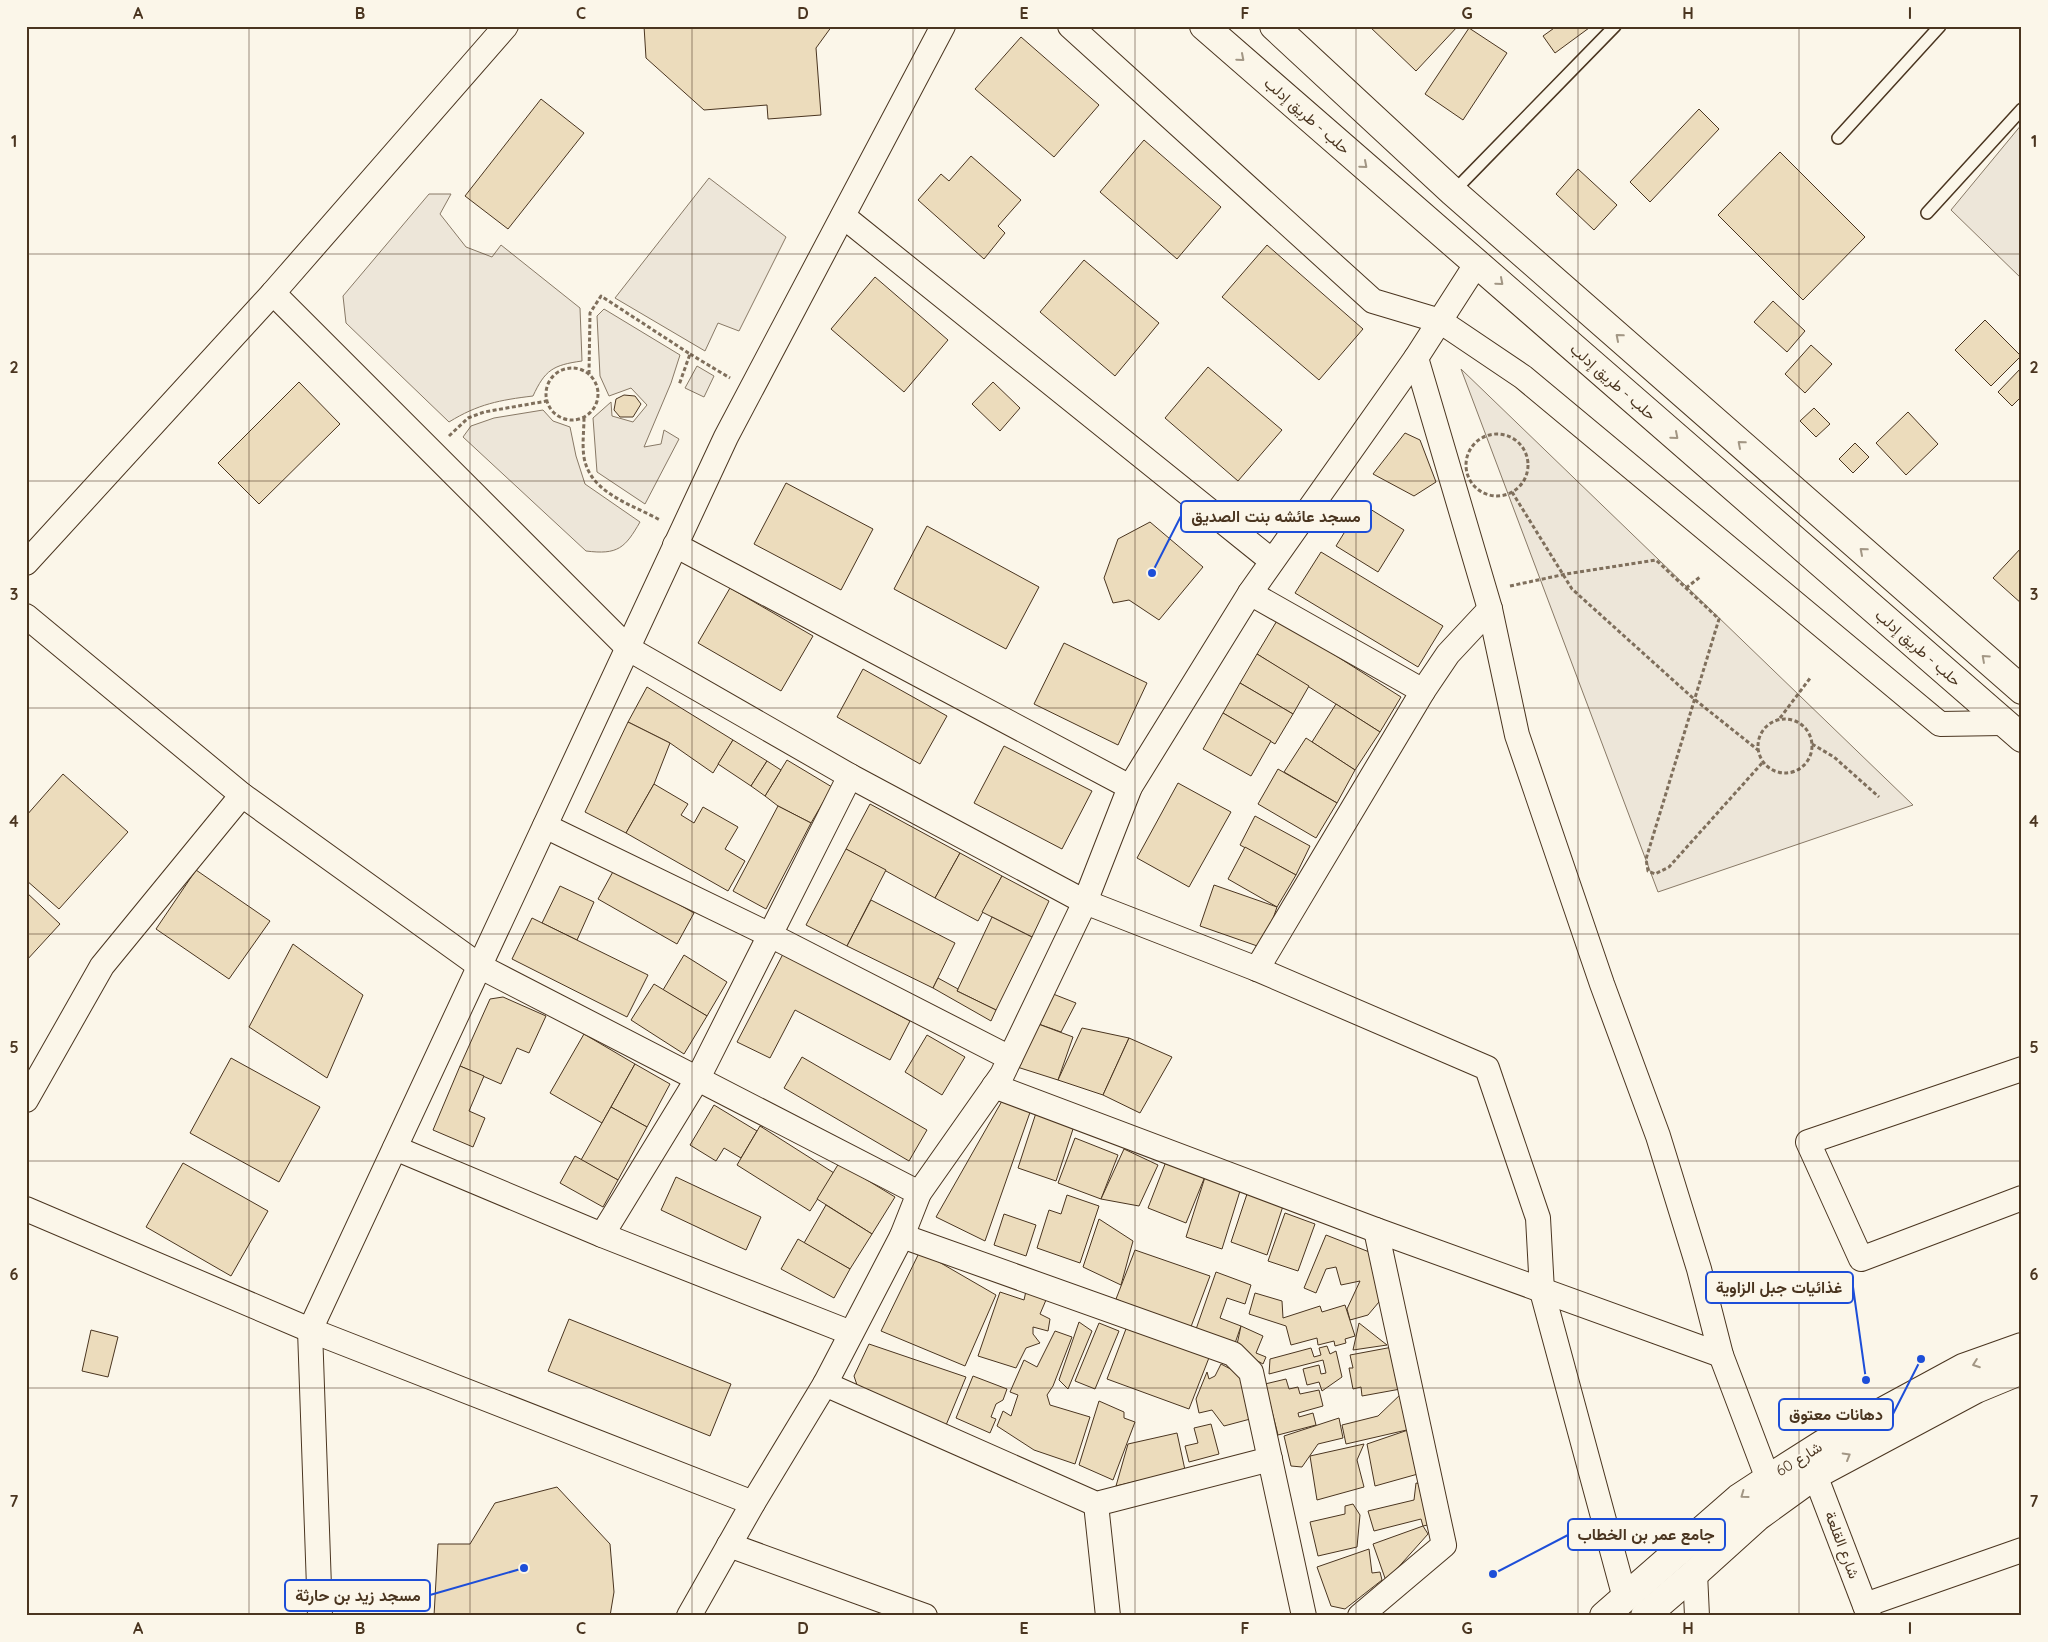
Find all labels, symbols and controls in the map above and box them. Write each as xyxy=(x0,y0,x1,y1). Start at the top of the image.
text: A xyxy=(133,3,144,23)
text: B xyxy=(355,3,365,23)
text: C xyxy=(576,3,586,23)
text: D xyxy=(797,3,809,23)
text: E xyxy=(1019,3,1029,23)
text: F xyxy=(1241,3,1250,23)
text: G xyxy=(1461,3,1473,23)
text: H xyxy=(1682,3,1694,23)
text: I xyxy=(1908,3,1912,23)
one-way arrow xyxy=(1235,52,1244,61)
street label: حلب - طريق إدلب xyxy=(1260,73,1354,159)
text: 1 xyxy=(11,131,17,151)
text: 1 xyxy=(2031,131,2037,151)
one-way arrow xyxy=(1358,159,1367,168)
one-way arrow xyxy=(1494,277,1503,286)
one-way arrow xyxy=(1615,333,1624,342)
street label: حلب - طريق إدلب xyxy=(1566,339,1660,425)
text: 2 xyxy=(9,357,19,377)
text: 2 xyxy=(2029,357,2039,377)
one-way arrow xyxy=(1669,430,1678,439)
one-way arrow xyxy=(1738,441,1747,449)
callout: مسجد عائشه بنت الصديق xyxy=(1181,501,1371,532)
text: مسجد عائشه بنت الصديق xyxy=(1191,506,1361,526)
one-way arrow xyxy=(1860,548,1869,557)
text: 3 xyxy=(10,584,18,604)
text: 3 xyxy=(2030,584,2038,604)
street label: حلب - طريق إدلب xyxy=(1871,605,1965,691)
one-way arrow xyxy=(1982,655,1991,664)
text: 4 xyxy=(9,811,19,831)
text: 4 xyxy=(2029,811,2039,831)
text: 5 xyxy=(9,1037,19,1057)
text: 5 xyxy=(2029,1037,2039,1057)
text: 6 xyxy=(10,1264,19,1284)
text: 6 xyxy=(2030,1264,2039,1284)
callout: غذائيات جبل الزاوية xyxy=(1706,1272,1853,1303)
text: غذائيات جبل الزاوية xyxy=(1716,1277,1842,1298)
one-way arrow xyxy=(1972,1358,1981,1368)
callout: دهانات معتوق xyxy=(1779,1399,1893,1430)
text: دهانات معتوق xyxy=(1789,1404,1883,1425)
street label: شارع 60 xyxy=(1772,1437,1827,1482)
one-way arrow xyxy=(1842,1453,1851,1463)
one-way arrow xyxy=(1741,1490,1750,1498)
text: 7 xyxy=(10,1491,19,1511)
text: 7 xyxy=(2030,1491,2039,1511)
street label: شارع القلعة xyxy=(1819,1508,1864,1582)
callout: جامع عمر بن الخطاب xyxy=(1568,1519,1725,1550)
text: جامع عمر بن الخطاب xyxy=(1577,1524,1715,1546)
callout: مسجد زيد بن حارثة xyxy=(285,1580,430,1611)
text: مسجد زيد بن حارثة xyxy=(295,1585,421,1606)
text: A xyxy=(133,1618,144,1638)
text: B xyxy=(355,1618,365,1638)
text: C xyxy=(576,1618,586,1638)
text: D xyxy=(797,1618,809,1638)
text: E xyxy=(1019,1618,1029,1638)
text: F xyxy=(1241,1618,1250,1638)
text: G xyxy=(1461,1618,1473,1638)
text: H xyxy=(1682,1618,1694,1638)
text: I xyxy=(1908,1618,1912,1638)

